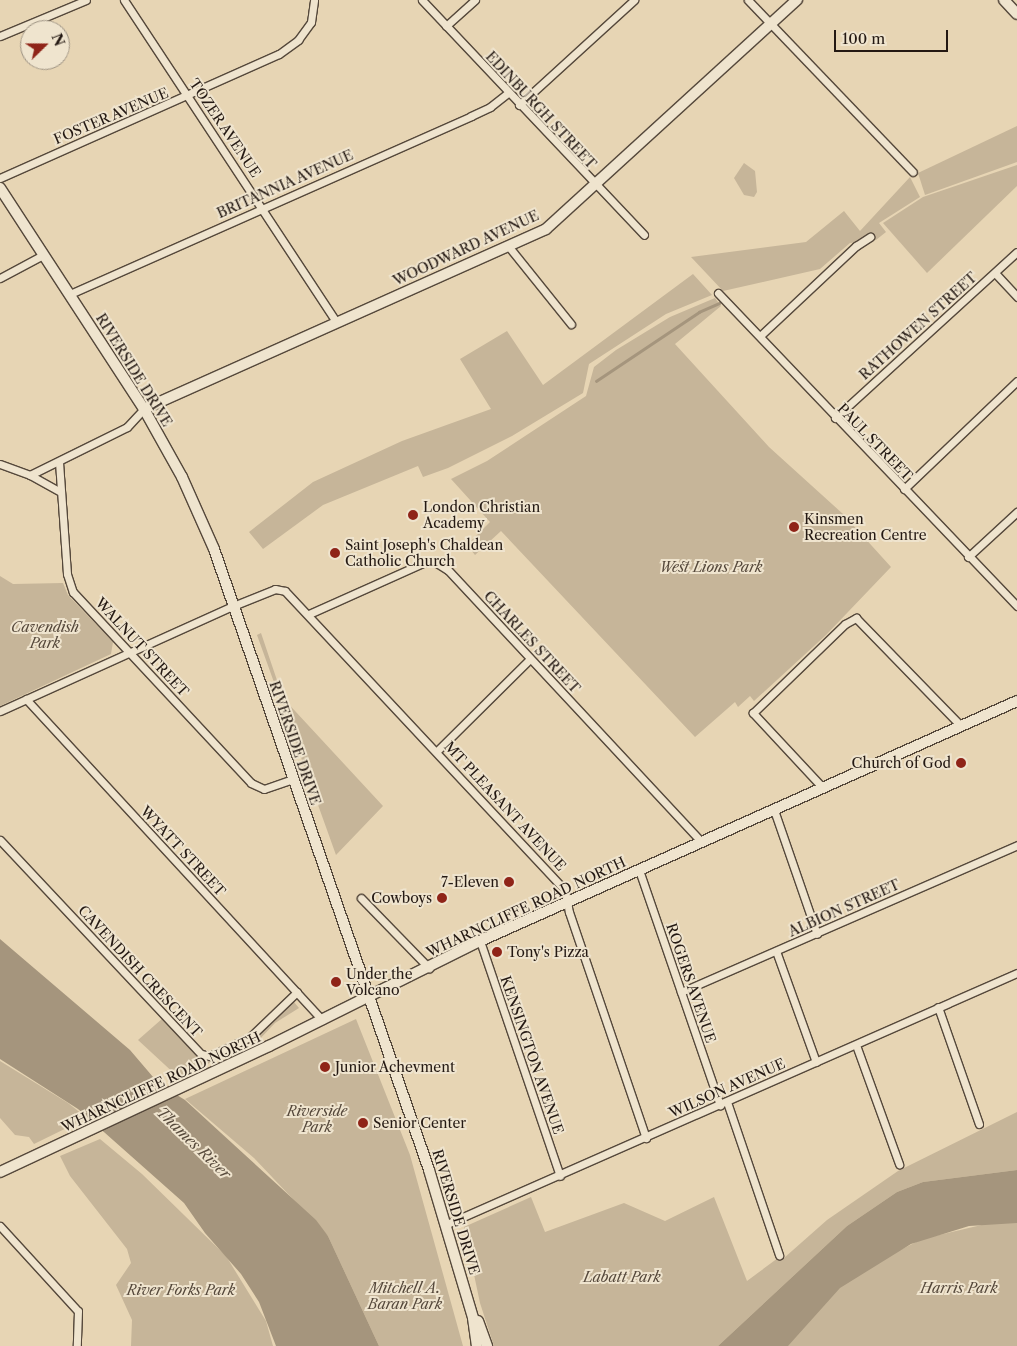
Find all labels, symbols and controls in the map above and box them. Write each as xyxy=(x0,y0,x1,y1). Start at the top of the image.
north arrow xyxy=(20,20,70,70)
scale bar xyxy=(837,20,951,52)
text: 100 m xyxy=(842,29,885,48)
text: N xyxy=(47,31,69,49)
street label: EDINBURGH STREET xyxy=(482,48,600,172)
street label: TOZER AVENUE xyxy=(186,75,264,181)
street label: FOSTER AVENUE xyxy=(51,84,171,148)
street label: BRITANNIA AVENUE xyxy=(214,146,356,222)
street label: WOODWARD AVENUE xyxy=(390,207,542,289)
street label: RATHOWEN STREET xyxy=(856,269,980,383)
street label: RIVERSIDE DRIVE xyxy=(92,310,176,430)
street label: PAUL STREET xyxy=(834,400,916,484)
place label: London Christian Academy xyxy=(423,499,540,532)
marker: London Christian Academy xyxy=(407,509,419,521)
place label: Kinsmen Recreation Centre xyxy=(804,511,926,544)
marker: Kinsmen Recreation Centre xyxy=(788,521,800,533)
place label: Saint Joseph's Chaldean Catholic Church xyxy=(345,537,503,570)
marker: Saint Joseph's Chaldean Catholic Church xyxy=(329,547,341,559)
park label: West Lions Park xyxy=(659,559,763,575)
street label: CHARLES STREET xyxy=(480,588,584,696)
street label: WALNUT STREET xyxy=(92,594,192,700)
park label: Cavendish Park xyxy=(11,619,79,652)
street label: RIVERSIDE DRIVE xyxy=(266,679,324,807)
street label: MT PLEASANT AVENUE xyxy=(440,737,570,875)
place label: Church of God xyxy=(852,755,951,771)
marker: Church of God xyxy=(955,757,967,769)
street label: WYATT STREET xyxy=(137,802,229,900)
street label: WHARNCLIFFE ROAD NORTH xyxy=(424,853,628,961)
place label: 7-Eleven xyxy=(441,874,499,890)
marker: 7-Eleven xyxy=(503,876,515,888)
street label: ALBION STREET xyxy=(786,876,902,940)
place label: Cowboys xyxy=(371,890,432,906)
marker: Cowboys xyxy=(436,892,448,904)
street label: CAVENDISH CRESCENT xyxy=(75,902,205,1040)
street label: ROGERS AVENUE xyxy=(663,921,719,1045)
place label: Tony's Pizza xyxy=(507,944,589,960)
marker: Tony's Pizza xyxy=(491,946,503,958)
place label: Under the Volcano xyxy=(346,966,413,999)
street label: KENSINGTON AVENUE xyxy=(497,973,567,1137)
marker: Under the Volcano xyxy=(330,976,342,988)
street label: WHARNCLIFFE ROAD NORTH xyxy=(59,1028,263,1136)
street label: WILSON AVENUE xyxy=(666,1055,788,1121)
place label: Junior Achevment xyxy=(335,1059,456,1075)
marker: Junior Achevment xyxy=(319,1061,331,1073)
water label: Thames River xyxy=(153,1103,235,1183)
park label: Riverside Park xyxy=(287,1103,347,1136)
place label: Senior Center xyxy=(373,1115,467,1131)
marker: Senior Center xyxy=(357,1117,369,1129)
street label: RIVERSIDE DRIVE xyxy=(429,1147,483,1277)
park label: Labatt Park xyxy=(583,1269,661,1285)
park label: Mitchell A. Baran Park xyxy=(368,1280,442,1312)
park label: Harris Park xyxy=(920,1280,998,1296)
park label: River Forks Park xyxy=(127,1282,235,1298)

